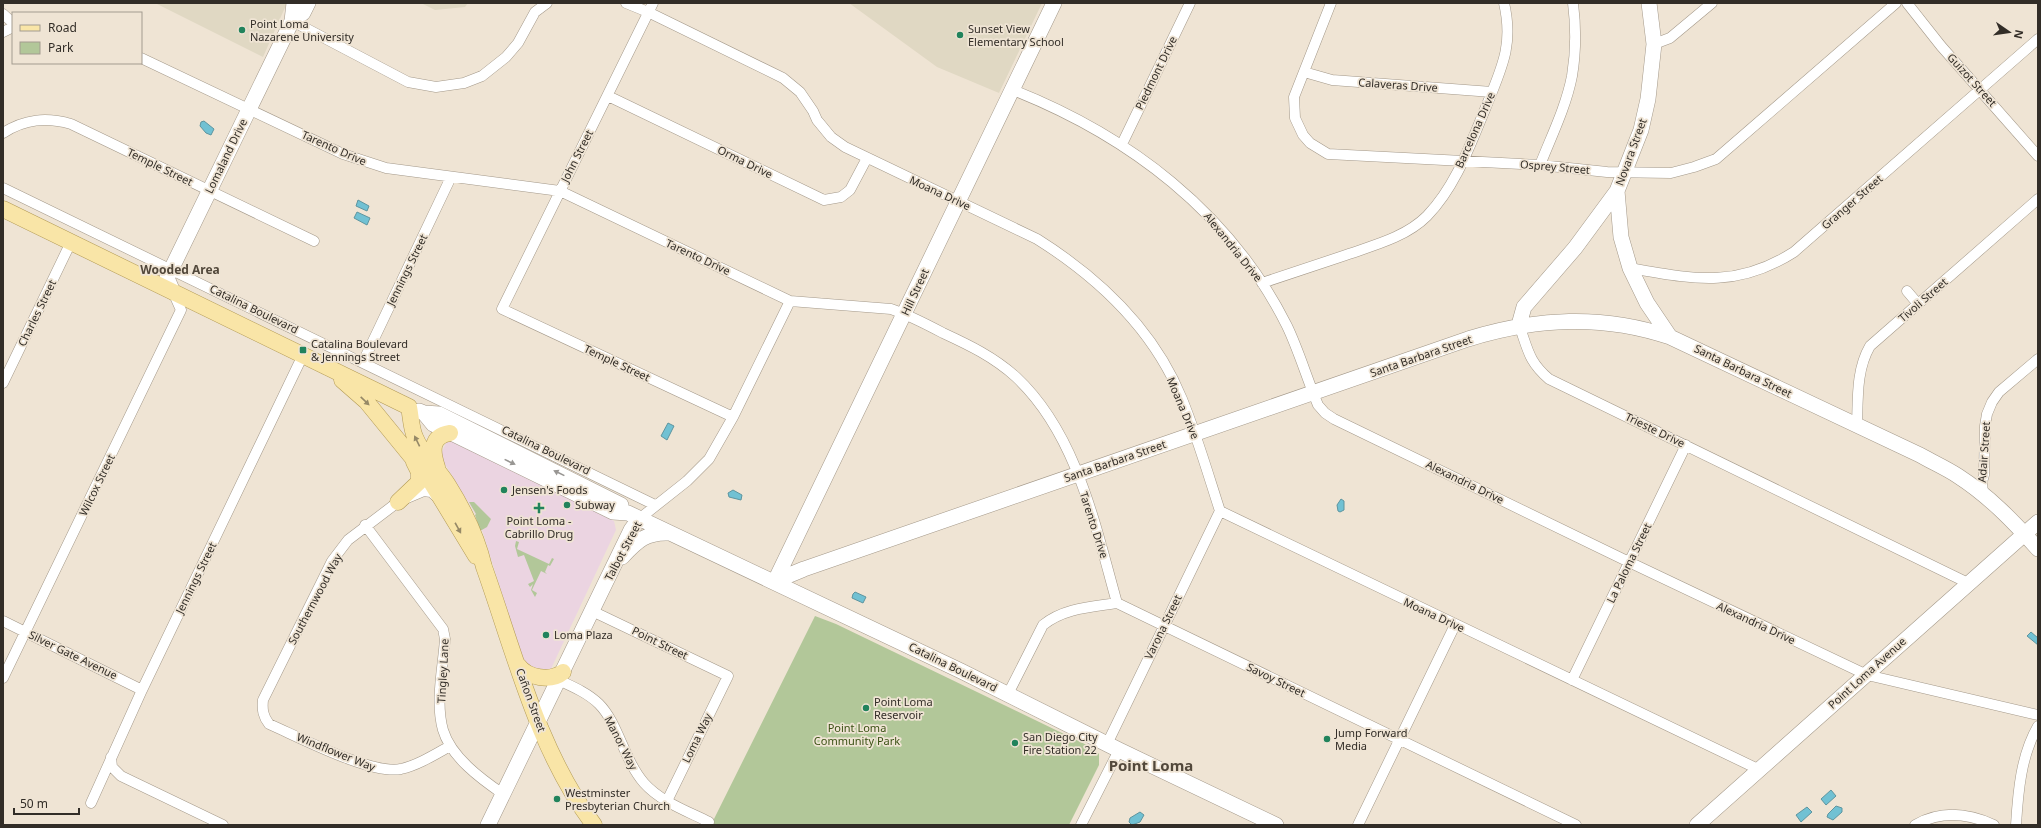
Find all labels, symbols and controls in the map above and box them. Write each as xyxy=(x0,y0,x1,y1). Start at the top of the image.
legend xyxy=(12,12,142,64)
north arrow xyxy=(1989,12,2029,52)
place label: Point Loma Nazarene University xyxy=(250,16,354,44)
text: Road xyxy=(48,19,77,36)
place label: Sunset View Elementary School xyxy=(968,21,1064,49)
marker: Point Loma Nazarene University xyxy=(237,25,247,35)
text: N xyxy=(2011,28,2028,40)
marker: Sunset View Elementary School xyxy=(955,30,965,40)
street label: Piedmont Drive xyxy=(1131,33,1180,112)
text: Park xyxy=(48,39,74,56)
street label: Guizot Street xyxy=(1944,50,2000,110)
street label: Calaveras Drive xyxy=(1358,74,1438,95)
street label: Barcelona Drive xyxy=(1451,89,1498,170)
street label: Lomaland Drive xyxy=(201,116,250,196)
street label: Novara Street xyxy=(1611,116,1650,188)
street label: Tarento Drive xyxy=(299,127,369,169)
street label: John Street xyxy=(557,127,596,185)
street label: Orma Drive xyxy=(715,142,775,181)
street label: Temple Street xyxy=(125,144,196,189)
street label: Osprey Street xyxy=(1519,156,1591,177)
street label: Granger Street xyxy=(1818,171,1885,232)
street label: Moana Drive xyxy=(907,172,973,213)
street label: Alexandria Drive xyxy=(1201,209,1266,284)
street label: Jennings Street xyxy=(382,231,430,309)
street label: Tarento Drive xyxy=(664,235,733,278)
district label: Wooded Area xyxy=(140,261,220,278)
street label: Hill Street xyxy=(897,266,932,318)
street label: Tivoli Street xyxy=(1895,274,1950,325)
street label: Charles Street xyxy=(14,277,59,349)
street label: Catalina Boulevard xyxy=(207,281,301,337)
street label: Santa Barbara Street xyxy=(1368,331,1474,380)
place label: Catalina Boulevard & Jennings Street xyxy=(311,336,408,364)
street label: Santa Barbara Street xyxy=(1692,340,1795,401)
street label: Temple Street xyxy=(582,341,653,384)
marker: Catalina Boulevard & Jennings Street xyxy=(298,345,308,355)
street label: Moana Drive xyxy=(1164,375,1203,441)
one-way arrow xyxy=(360,396,370,406)
street label: Trieste Drive xyxy=(1623,409,1688,450)
street label: Adair Street xyxy=(1974,421,1993,483)
street label: Catalina Boulevard xyxy=(499,422,593,478)
one-way arrow xyxy=(414,435,420,446)
street label: Santa Barbara Street xyxy=(1062,436,1168,485)
street label: Wilcox Street xyxy=(75,451,118,518)
street label: Alexandria Drive xyxy=(1424,456,1507,507)
one-way arrow xyxy=(504,459,516,465)
one-way arrow xyxy=(553,470,564,476)
place label: Jensen's Foods xyxy=(511,482,588,497)
marker: Jensen's Foods xyxy=(499,485,509,495)
street label: Tarento Drive xyxy=(1077,490,1112,560)
place label: Subway xyxy=(575,497,615,512)
marker: Subway xyxy=(562,500,572,510)
marker: Point Loma - Cabrillo Drug xyxy=(534,503,544,513)
place label: Point Loma - Cabrillo Drug xyxy=(505,513,573,541)
street label: Talbot Street xyxy=(601,518,644,583)
street label: La Paloma Street xyxy=(1603,520,1654,605)
one-way arrow xyxy=(455,522,462,534)
street label: Jennings Street xyxy=(171,539,219,617)
street label: Southernwood Way xyxy=(284,550,345,647)
street label: Varona Street xyxy=(1140,592,1185,662)
street label: Moana Drive xyxy=(1401,594,1467,635)
street label: Alexandria Drive xyxy=(1715,598,1798,647)
street label: Point Street xyxy=(630,623,691,663)
street label: Silver Gate Avenue xyxy=(26,627,120,682)
place label: Loma Plaza xyxy=(554,627,613,642)
marker: Loma Plaza xyxy=(541,630,551,640)
street label: Point Loma Avenue xyxy=(1824,634,1909,712)
street label: Tingley Lane xyxy=(433,638,452,704)
street label: Catalina Boulevard xyxy=(906,639,1000,695)
street label: Savoy Street xyxy=(1244,659,1308,700)
street label: Cañon Street xyxy=(513,666,550,734)
place label: Point Loma Reservoir xyxy=(874,694,933,722)
marker: Point Loma Reservoir xyxy=(861,703,871,713)
street label: Loma Way xyxy=(678,710,715,765)
street label: Manor Way xyxy=(601,713,642,773)
park label: Point Loma Community Park xyxy=(814,720,900,748)
place label: Jump Forward Media xyxy=(1334,725,1408,753)
street label: Windflower Way xyxy=(295,729,378,774)
place label: San Diego City Fire Station 22 xyxy=(1023,729,1098,757)
marker: Jump Forward Media xyxy=(1322,734,1332,744)
marker: San Diego City Fire Station 22 xyxy=(1010,738,1020,748)
district label: Point Loma xyxy=(1109,755,1193,775)
place label: Westminster Presbyterian Church xyxy=(565,785,670,813)
scale bar xyxy=(14,790,79,816)
marker: Westminster Presbyterian Church xyxy=(552,794,562,804)
text: 50 m xyxy=(20,795,48,812)

